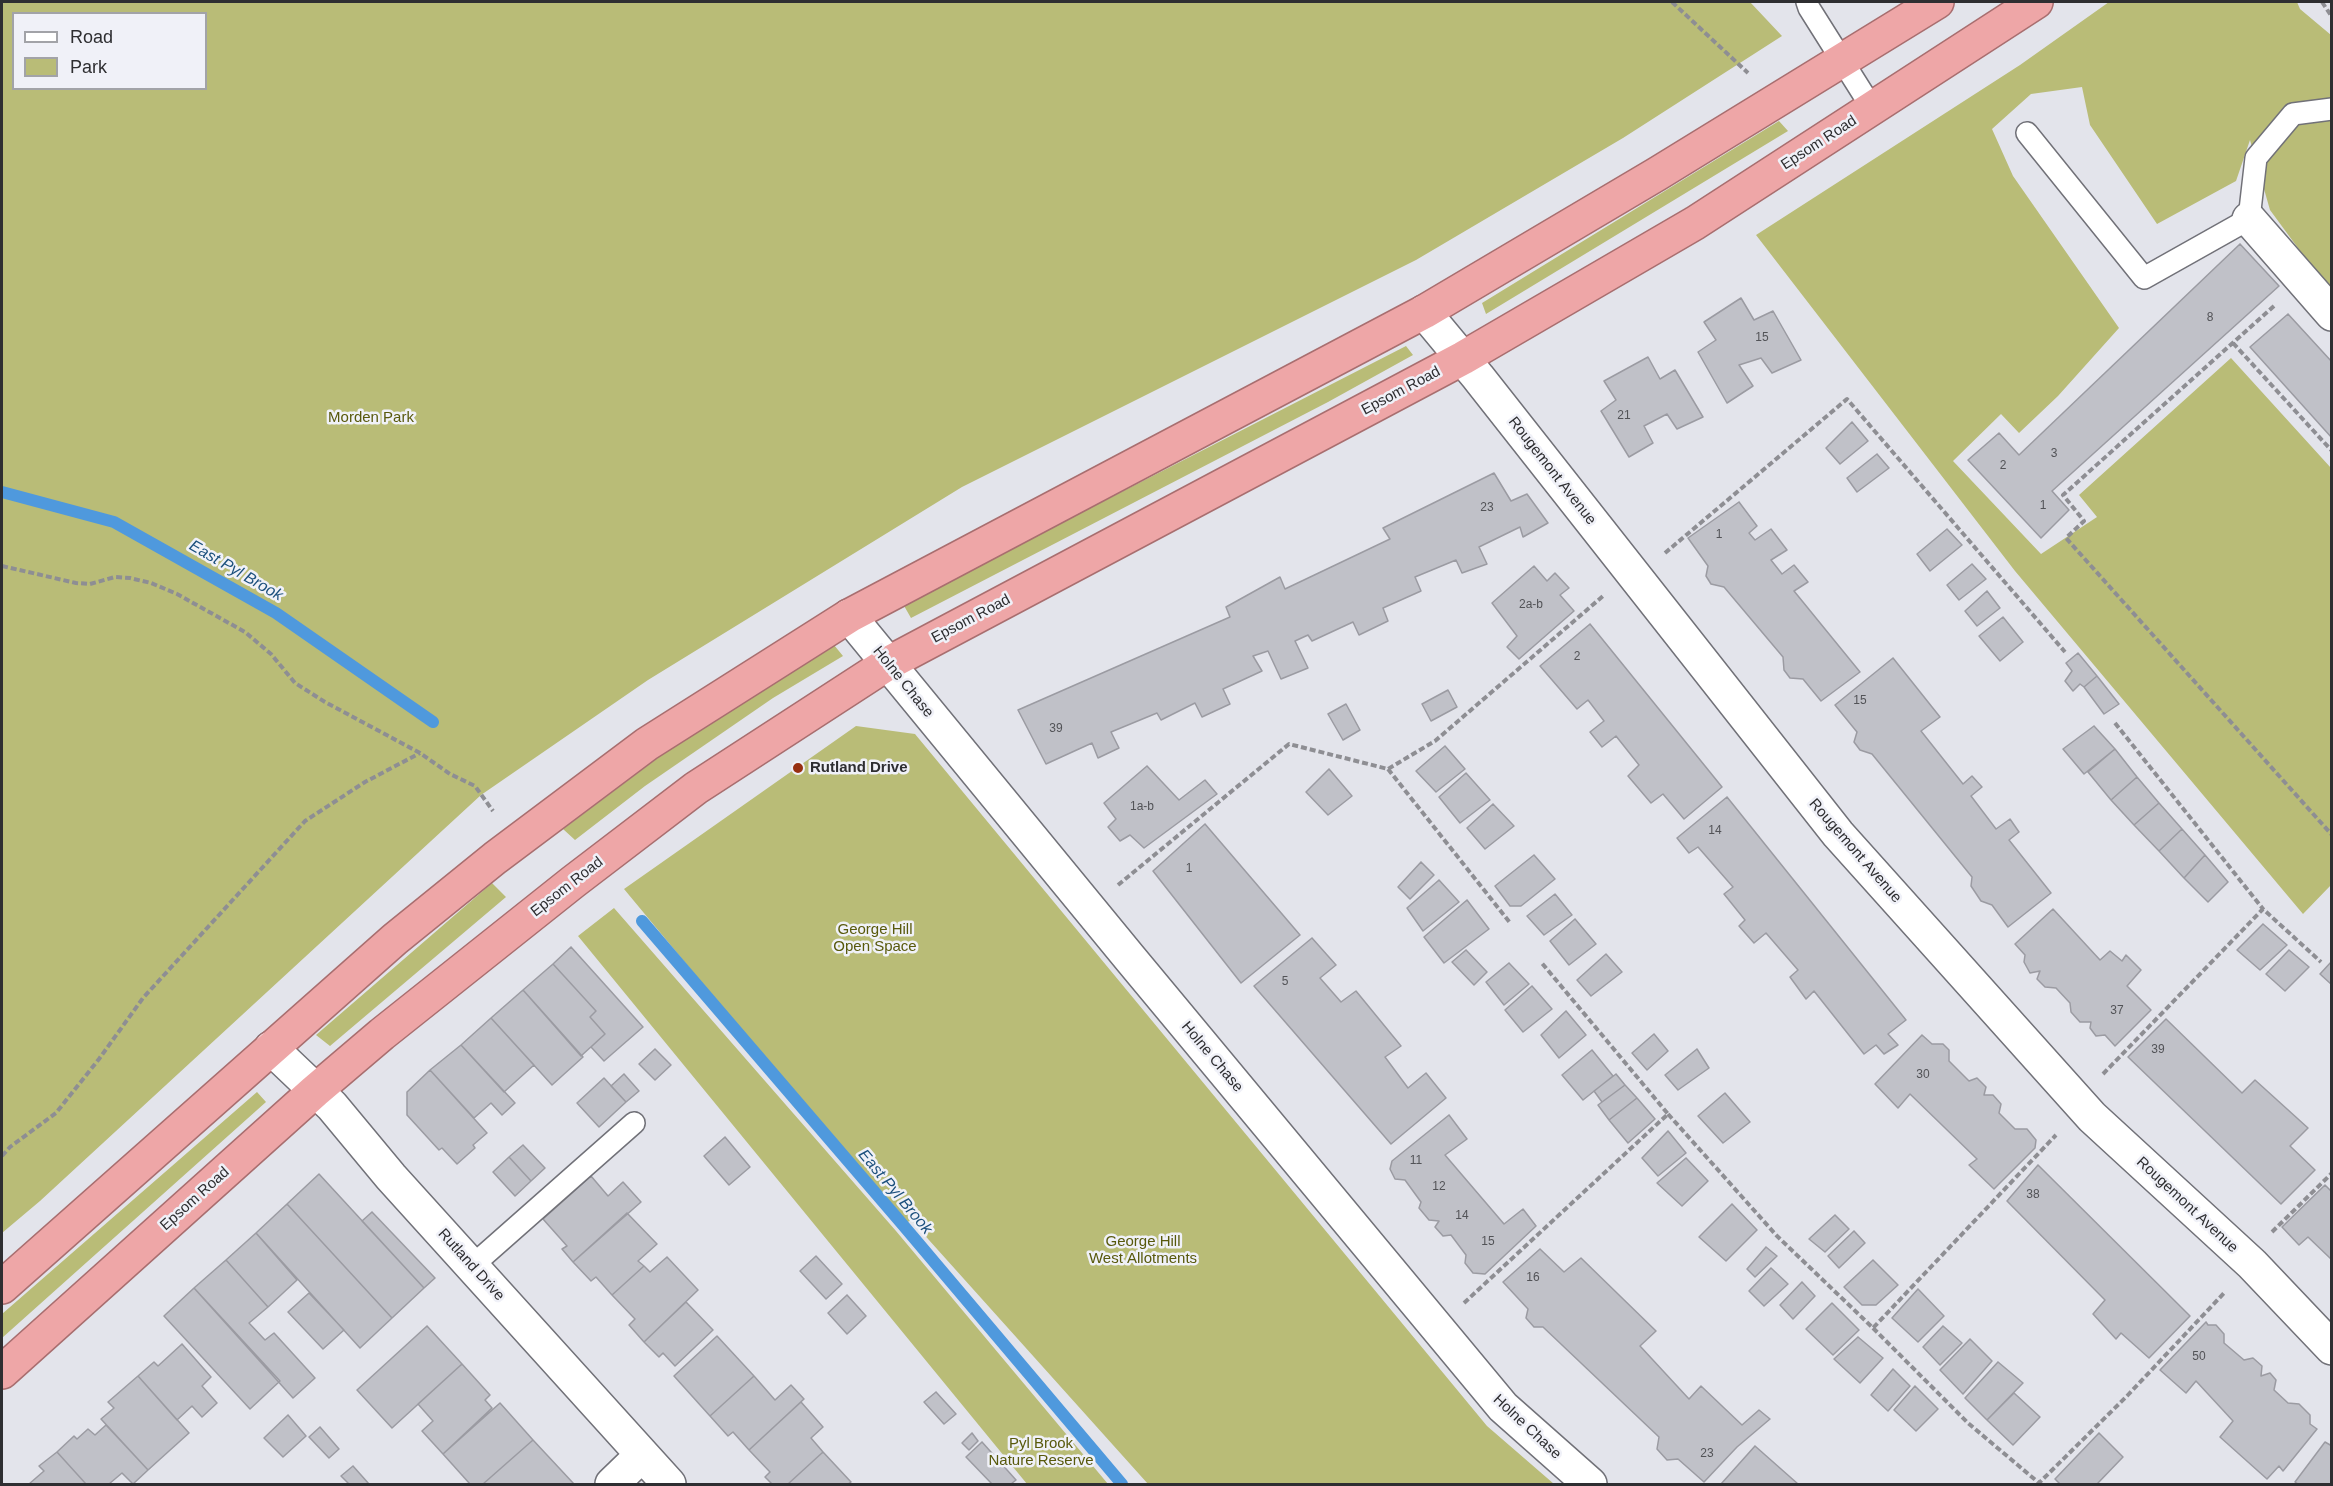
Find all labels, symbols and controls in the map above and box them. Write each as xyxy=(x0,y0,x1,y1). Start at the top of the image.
legend xyxy=(12,12,207,90)
text: Road xyxy=(70,27,113,47)
text: Park xyxy=(70,57,107,77)
street label: Epsom Road xyxy=(1778,112,1860,174)
house number: 8 xyxy=(2207,311,2213,325)
house number: 15 xyxy=(1755,331,1769,345)
street label: Epsom Road xyxy=(1358,363,1444,419)
park label: Morden Park xyxy=(328,409,414,427)
house number: 21 xyxy=(1617,409,1631,423)
street label: Rougemont Avenue xyxy=(1504,413,1600,529)
house number: 3 xyxy=(2051,447,2057,461)
house number: 2 xyxy=(2000,459,2006,473)
house number: 1 xyxy=(2040,499,2046,513)
house number: 23 xyxy=(1480,501,1494,515)
house number: 1 xyxy=(1716,528,1722,542)
water label: East Pyl Brook xyxy=(186,536,286,606)
street label: Epsom Road xyxy=(928,591,1014,647)
house number: 2a-b xyxy=(1519,598,1543,612)
street label: Holne Chase xyxy=(869,643,937,721)
house number: 2 xyxy=(1574,650,1580,664)
house number: 15 xyxy=(1853,694,1867,708)
house number: 39 xyxy=(1049,722,1063,736)
place label: Rutland Drive xyxy=(810,759,908,777)
marker: Rutland Drive xyxy=(791,761,805,775)
street label: Rougemont Avenue xyxy=(1805,795,1905,907)
house number: 1a-b xyxy=(1130,800,1154,814)
house number: 14 xyxy=(1708,824,1722,838)
street label: Epsom Road xyxy=(527,853,607,921)
house number: 1 xyxy=(1186,862,1192,876)
park label: George Hill Open Space xyxy=(833,921,917,956)
house number: 5 xyxy=(1282,975,1288,989)
house number: 37 xyxy=(2110,1004,2124,1018)
street label: Holne Chase xyxy=(1177,1018,1247,1096)
house number: 39 xyxy=(2151,1043,2165,1057)
house number: 30 xyxy=(1916,1068,1930,1082)
water label: East Pyl Brook xyxy=(854,1146,936,1238)
street label: Rougemont Avenue xyxy=(2132,1153,2242,1257)
house number: 11 xyxy=(1410,1154,1422,1168)
street label: Epsom Road xyxy=(157,1163,233,1235)
house number: 12 xyxy=(1432,1180,1446,1194)
house number: 38 xyxy=(2026,1188,2040,1202)
house number: 14 xyxy=(1455,1209,1469,1223)
street label: Rutland Drive xyxy=(434,1225,508,1305)
park label: George Hill West Allotments xyxy=(1089,1233,1197,1268)
house number: 15 xyxy=(1481,1235,1495,1249)
house number: 16 xyxy=(1526,1271,1540,1285)
house number: 50 xyxy=(2192,1350,2206,1364)
street label: Holne Chase xyxy=(1489,1391,1565,1463)
park label: Pyl Brook Nature Reserve xyxy=(988,1435,1094,1470)
house number: 23 xyxy=(1700,1447,1714,1461)

